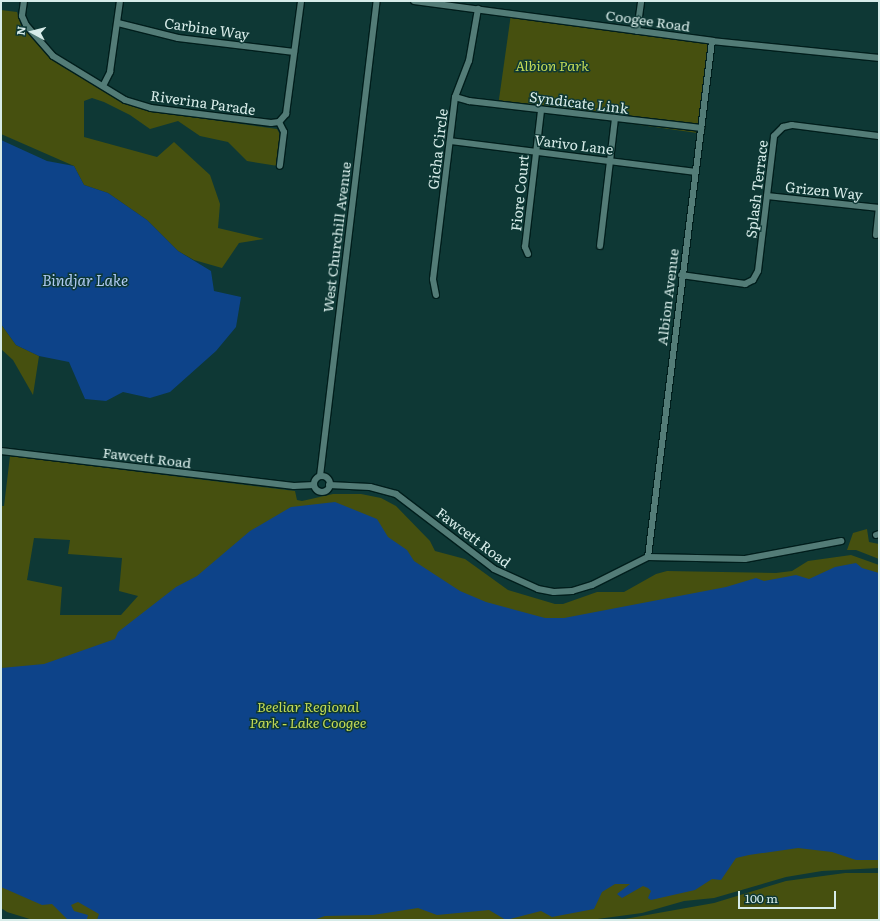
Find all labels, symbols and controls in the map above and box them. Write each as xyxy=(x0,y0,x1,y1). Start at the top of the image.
street label: Coogee Road xyxy=(605,6,691,34)
north arrow xyxy=(12,12,52,52)
street label: Carbine Way xyxy=(163,14,251,42)
text: N xyxy=(12,25,29,36)
park label: Albion Park xyxy=(515,57,589,73)
street label: Riverina Parade xyxy=(149,86,257,118)
street label: Syndicate Link xyxy=(528,88,630,116)
street label: Gicha Circle xyxy=(424,108,450,190)
street label: Varivo Lane xyxy=(534,131,614,157)
street label: Splash Terrace xyxy=(742,139,770,239)
street label: Fiore Court xyxy=(507,154,531,232)
street label: West Churchill Avenue xyxy=(318,161,354,313)
street label: Grizen Way xyxy=(784,178,864,202)
street label: Albion Avenue xyxy=(653,248,681,346)
water label: Bindjar Lake xyxy=(42,271,128,289)
street label: Fawcett Road xyxy=(102,443,192,471)
street label: Fawcett Road xyxy=(433,504,515,570)
park label: Beeliar Regional Park - Lake Coogee xyxy=(250,698,366,730)
scale bar xyxy=(740,883,838,909)
text: 100 m xyxy=(745,889,778,907)

